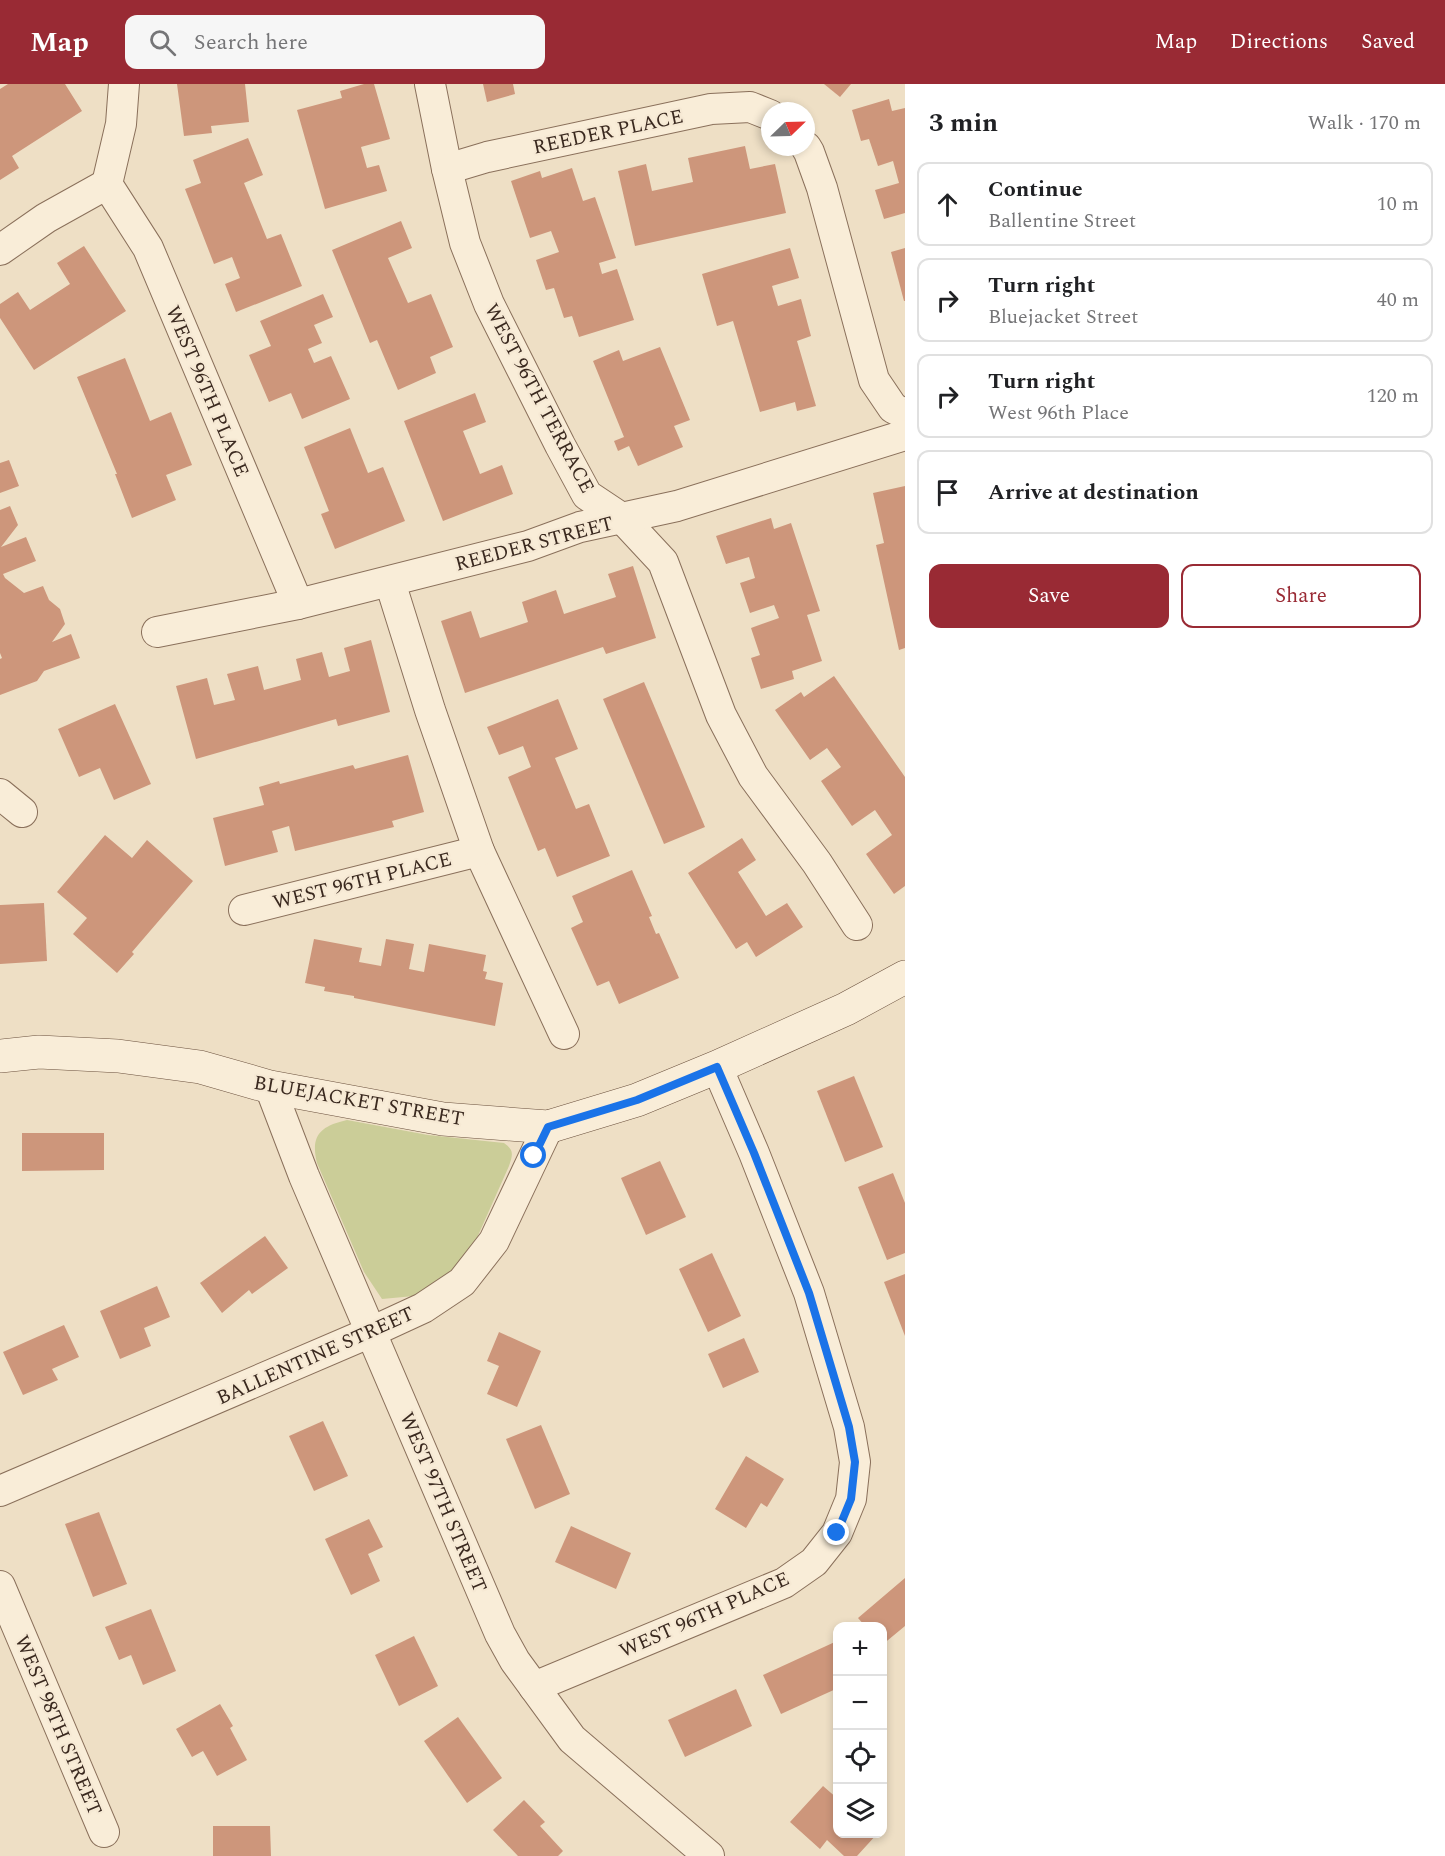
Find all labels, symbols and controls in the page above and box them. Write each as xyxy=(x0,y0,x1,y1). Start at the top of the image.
search box xyxy=(125,15,545,69)
text: Map xyxy=(30,21,89,64)
icon: search xyxy=(146,26,179,59)
text: Search here xyxy=(194,26,308,59)
text: Map xyxy=(1155,26,1197,58)
text: Directions xyxy=(1230,26,1328,58)
text: Saved xyxy=(1361,26,1415,58)
street label: REEDER PLACE xyxy=(530,101,686,163)
north arrow xyxy=(761,102,815,156)
text: 3 min xyxy=(929,103,998,143)
text: Walk · 170 m xyxy=(1308,108,1421,138)
text: Continue xyxy=(988,173,1083,206)
icon: ahead xyxy=(931,188,964,221)
text: 10 m xyxy=(1377,189,1419,219)
text: Ballentine Street xyxy=(988,206,1136,236)
text: Turn right xyxy=(988,269,1095,302)
icon: right xyxy=(931,284,964,317)
text: 40 m xyxy=(1377,285,1419,315)
street label: WEST 96TH TERRACE xyxy=(476,298,602,499)
street label: WEST 96TH PLACE xyxy=(157,301,257,482)
text: Bluejacket Street xyxy=(988,302,1138,332)
text: Turn right xyxy=(988,365,1095,398)
icon: right xyxy=(931,380,964,413)
text: 120 m xyxy=(1367,381,1419,411)
text: West 96th Place xyxy=(988,398,1129,428)
icon: arrive xyxy=(931,476,964,509)
text: Arrive at destination xyxy=(988,476,1199,509)
street label: REEDER STREET xyxy=(452,508,617,580)
button: Save xyxy=(929,564,1169,628)
button: Share xyxy=(1181,564,1421,628)
street label: WEST 96TH PLACE xyxy=(270,844,455,918)
street label: BLUEJACKET STREET xyxy=(251,1068,466,1134)
route start xyxy=(520,1142,546,1168)
street label: BALLENTINE STREET xyxy=(212,1299,419,1413)
street label: WEST 97TH STREET xyxy=(392,1408,495,1597)
route end xyxy=(823,1519,849,1545)
street label: WEST 96TH PLACE xyxy=(615,1564,794,1666)
map controls xyxy=(833,1622,887,1838)
button: + xyxy=(833,1622,887,1676)
street label: WEST 98TH STREET xyxy=(7,1631,110,1820)
button: − xyxy=(833,1676,887,1730)
button: locate xyxy=(833,1730,887,1784)
button: layers xyxy=(833,1784,887,1838)

